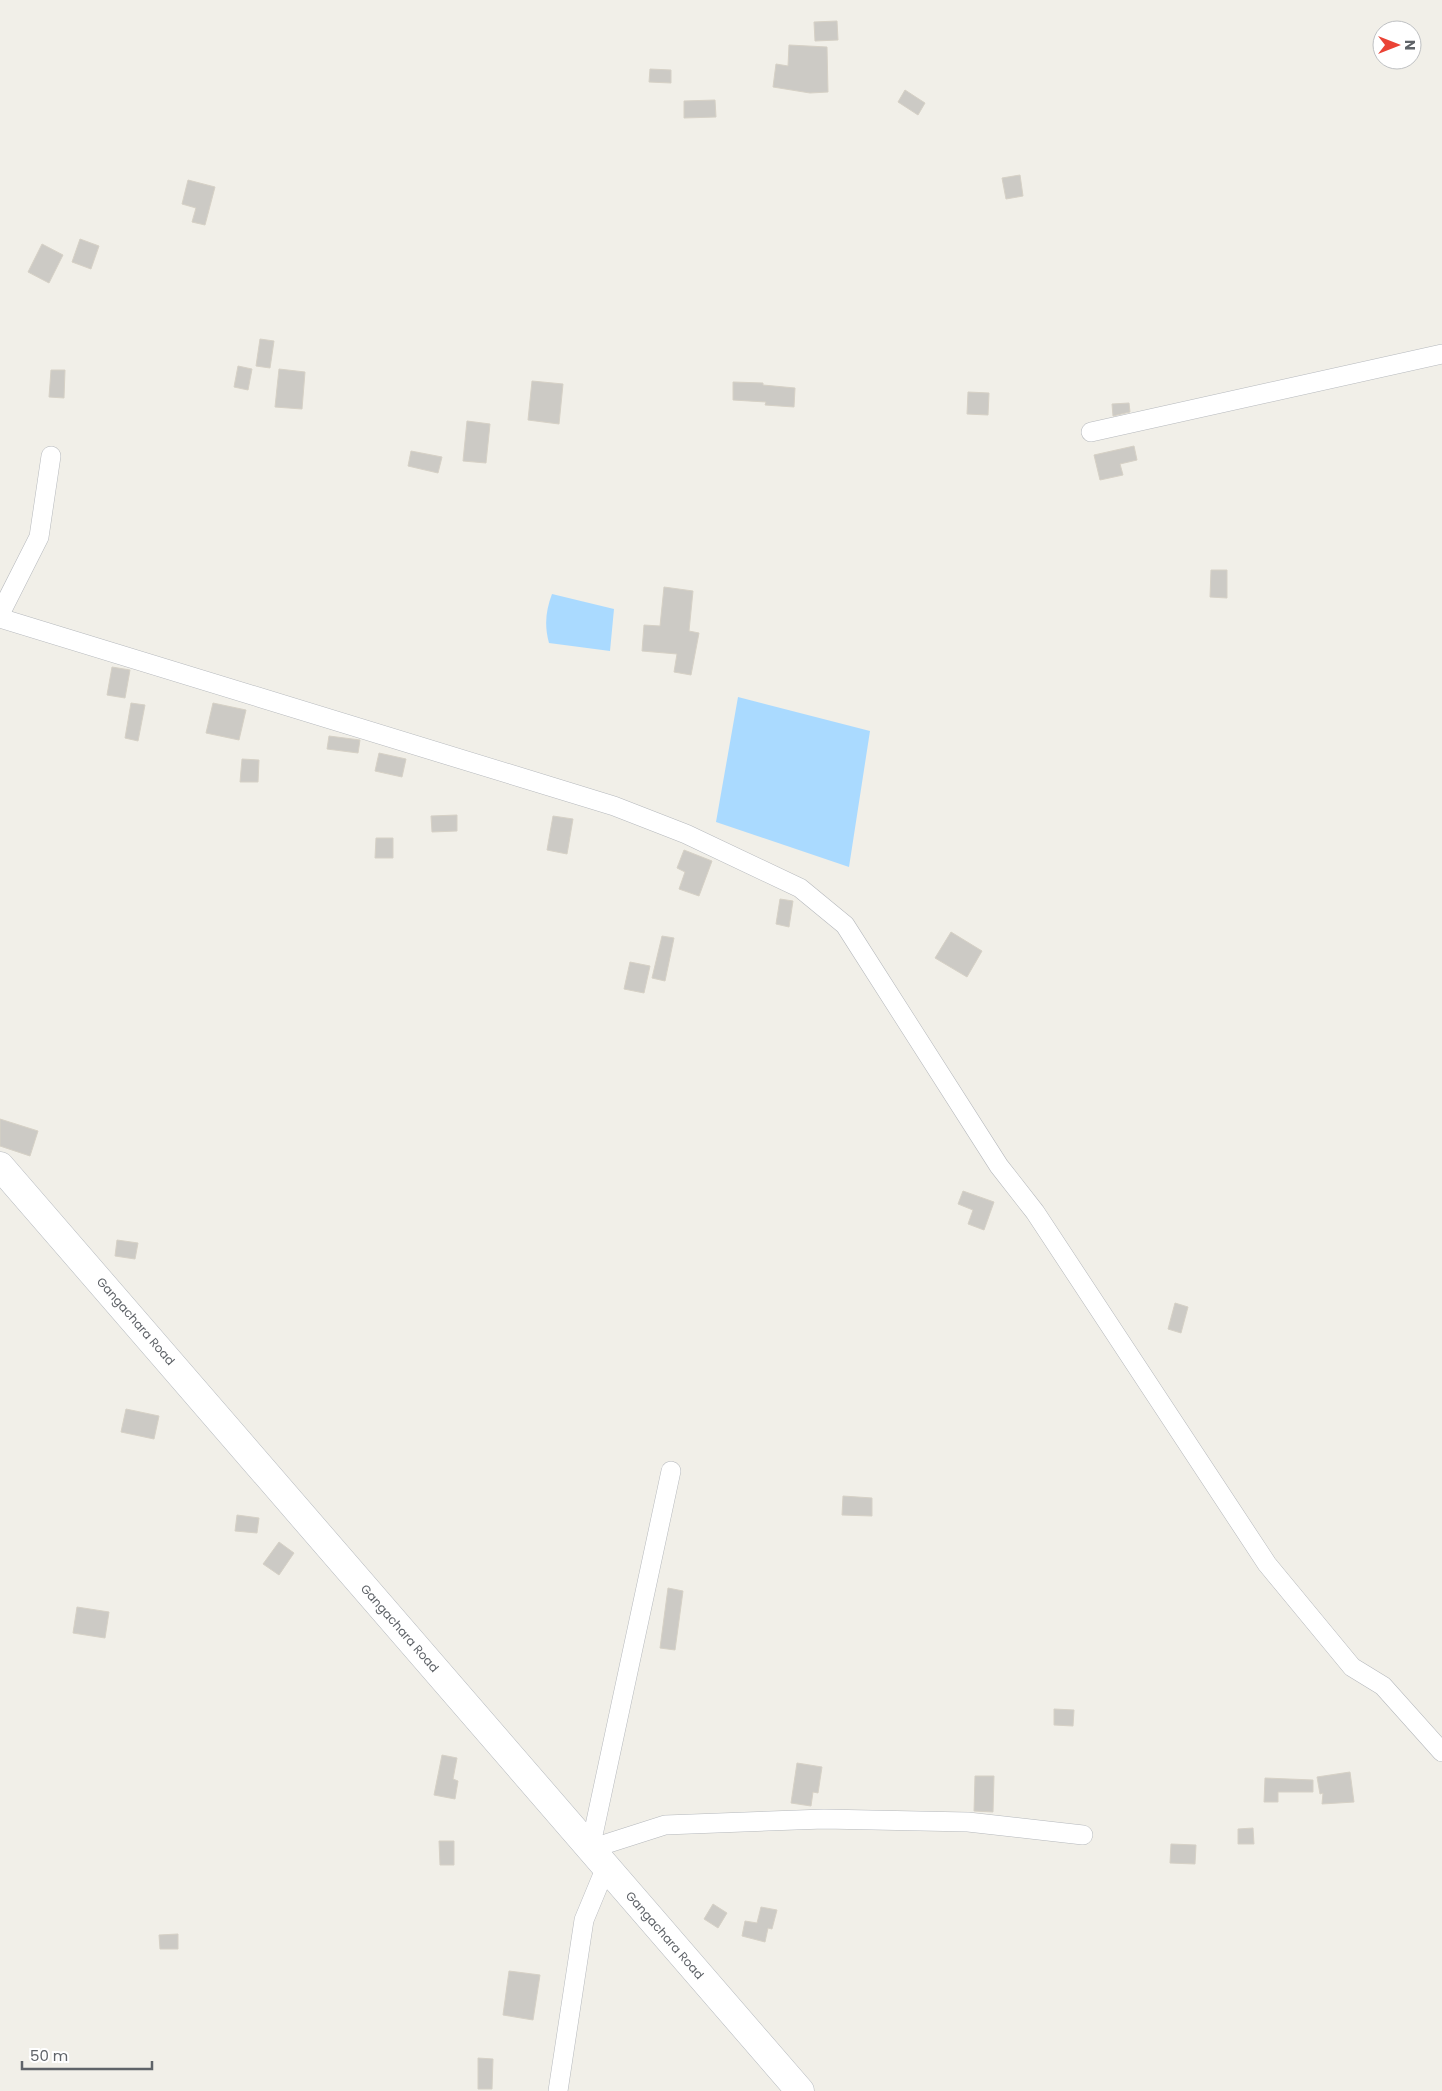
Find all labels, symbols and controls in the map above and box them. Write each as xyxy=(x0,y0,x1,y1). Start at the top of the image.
north arrow xyxy=(1372,20,1422,70)
text: N xyxy=(1400,40,1420,50)
street label: Gangachara Road xyxy=(93,1273,179,1369)
street label: Gangachara Road xyxy=(357,1580,443,1676)
street label: Gangachara Road xyxy=(622,1887,708,1983)
scale bar xyxy=(22,2038,152,2070)
text: 50 m xyxy=(30,2045,68,2066)

